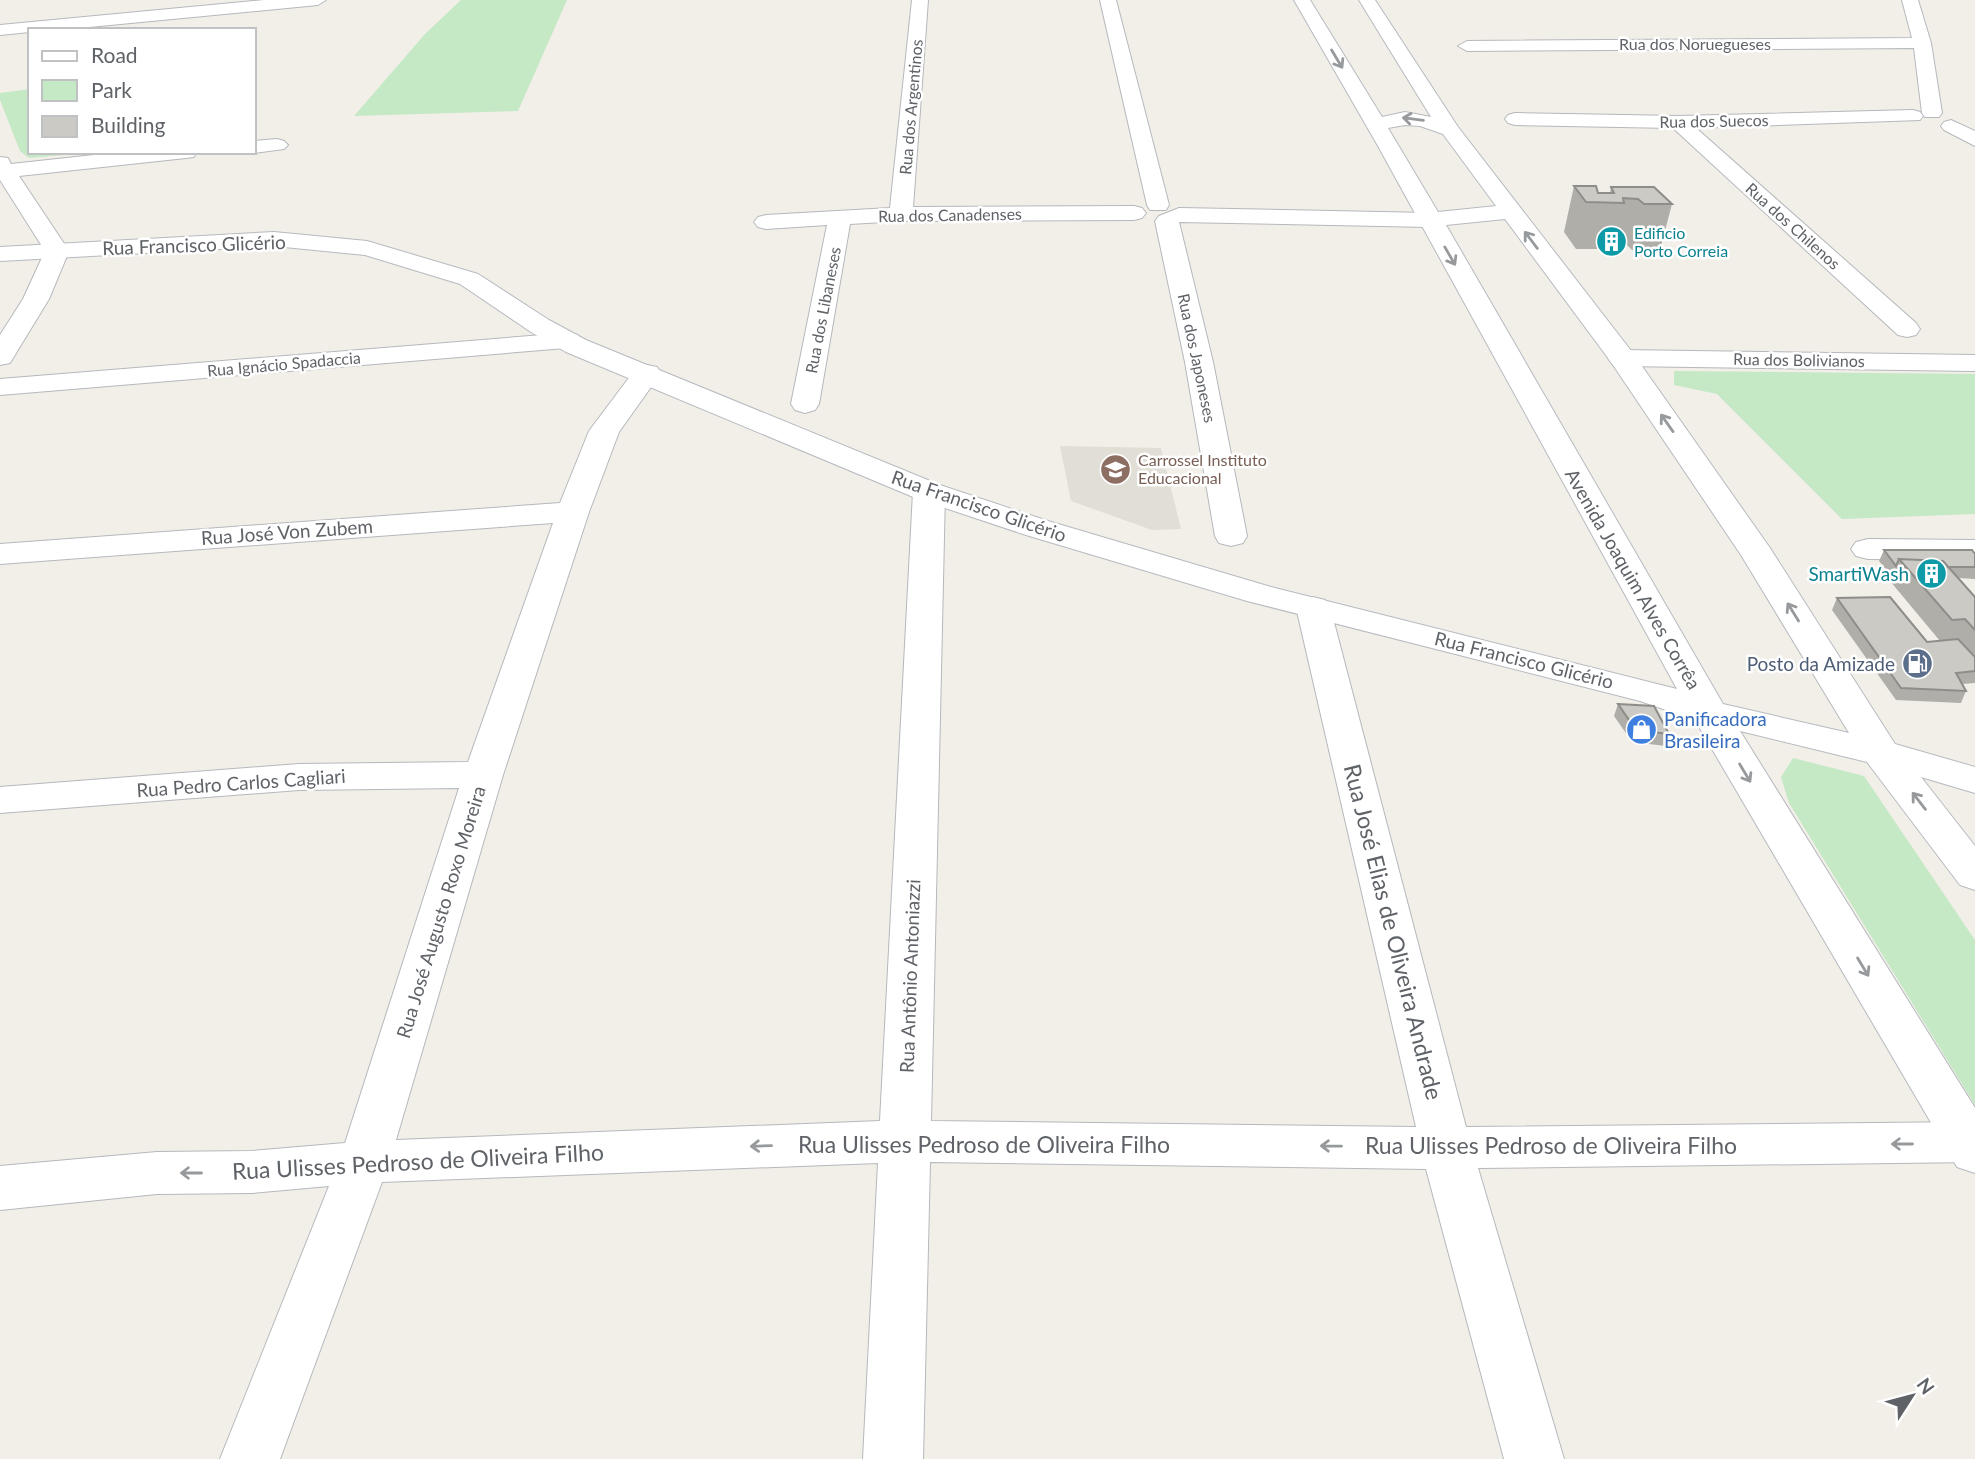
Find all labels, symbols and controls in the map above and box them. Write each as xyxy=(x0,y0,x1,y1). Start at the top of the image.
legend xyxy=(28,28,256,154)
street label: Rua dos Noruegueses xyxy=(1619,34,1771,53)
street label: Rua dos Argentinos xyxy=(895,38,926,175)
text: Road xyxy=(91,42,138,67)
one-way arrow xyxy=(1330,48,1344,68)
text: Park xyxy=(91,77,132,102)
street label: Rua dos Suecos xyxy=(1659,110,1769,131)
text: Building xyxy=(91,112,166,137)
one-way arrow xyxy=(1402,112,1425,125)
street label: Rua dos Chilenos xyxy=(1742,178,1844,273)
street label: Rua dos Canadenses xyxy=(878,204,1022,225)
place label: Edificio Porto Correia xyxy=(1634,223,1728,260)
building icon: Edificio Porto Correia xyxy=(1594,225,1628,259)
street label: Rua Francisco Glicério xyxy=(102,230,286,259)
one-way arrow xyxy=(1523,231,1538,250)
street label: Rua dos Libaneses xyxy=(801,245,844,375)
one-way arrow xyxy=(1444,245,1457,266)
street label: Rua dos Japoneses xyxy=(1175,292,1220,424)
street label: Rua Ignácio Spadaccia xyxy=(206,347,361,380)
street label: Rua dos Bolivianos xyxy=(1733,349,1865,370)
one-way arrow xyxy=(1660,413,1674,433)
place label: Carrossel Instituto Educacional xyxy=(1138,450,1267,487)
school or university icon: Carrossel Instituto Educacional xyxy=(1098,452,1132,486)
street label: Avenida Joaquim Alves Corrêa xyxy=(1561,464,1706,693)
street label: Rua Francisco Glicério xyxy=(889,465,1070,546)
street label: Rua José Von Zubem xyxy=(200,514,374,549)
building icon: SmartiWash xyxy=(1915,557,1949,591)
place label: SmartiWash xyxy=(1808,562,1909,585)
one-way arrow xyxy=(1786,602,1800,622)
street label: Rua Francisco Glicério xyxy=(1432,626,1616,693)
fuel station icon: Posto da Amizade xyxy=(1901,647,1935,681)
place label: Posto da Amizade xyxy=(1747,652,1895,675)
place label: Panificadora Brasileira xyxy=(1664,707,1767,752)
shop icon: Panificadora Brasileira xyxy=(1624,713,1658,747)
street label: Rua José Elias de Oliveira Andrade xyxy=(1339,761,1449,1103)
one-way arrow xyxy=(1738,762,1752,782)
street label: Rua Pedro Carlos Cagliari xyxy=(136,764,346,801)
street label: Rua José Augusto Roxo Moreira xyxy=(391,783,490,1041)
one-way arrow xyxy=(1911,792,1926,810)
street label: Rua Antônio Antoniazzi xyxy=(895,879,924,1073)
one-way arrow xyxy=(1856,957,1870,977)
street label: Rua Ulisses Pedroso de Oliveira Filho xyxy=(798,1130,1170,1158)
street label: Rua Ulisses Pedroso de Oliveira Filho xyxy=(1365,1131,1737,1159)
street label: Rua Ulisses Pedroso de Oliveira Filho xyxy=(231,1137,605,1185)
one-way arrow xyxy=(1891,1137,1914,1151)
one-way arrow xyxy=(1320,1139,1343,1153)
one-way arrow xyxy=(750,1140,773,1153)
one-way arrow xyxy=(180,1166,203,1180)
north arrow xyxy=(1877,1361,1947,1431)
text: N xyxy=(1913,1373,1940,1398)

